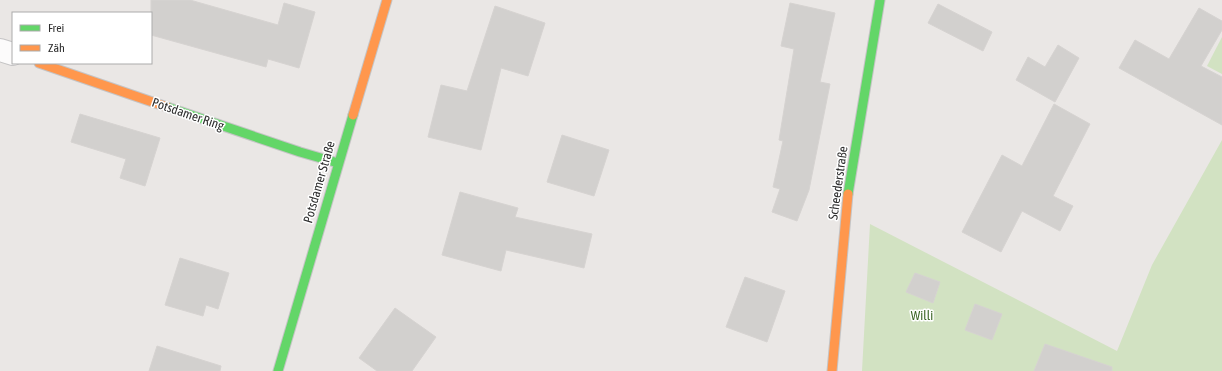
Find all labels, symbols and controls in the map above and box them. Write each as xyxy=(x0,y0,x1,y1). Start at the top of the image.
legend xyxy=(12,12,152,64)
text: Frei xyxy=(48,21,64,35)
text: Zäh xyxy=(48,41,65,55)
street label: Potsdamer Ring xyxy=(150,95,226,133)
street label: Potsdamer Straße xyxy=(300,139,338,225)
street label: Scheederstraße xyxy=(825,145,851,221)
park label: Willi xyxy=(911,308,933,323)

